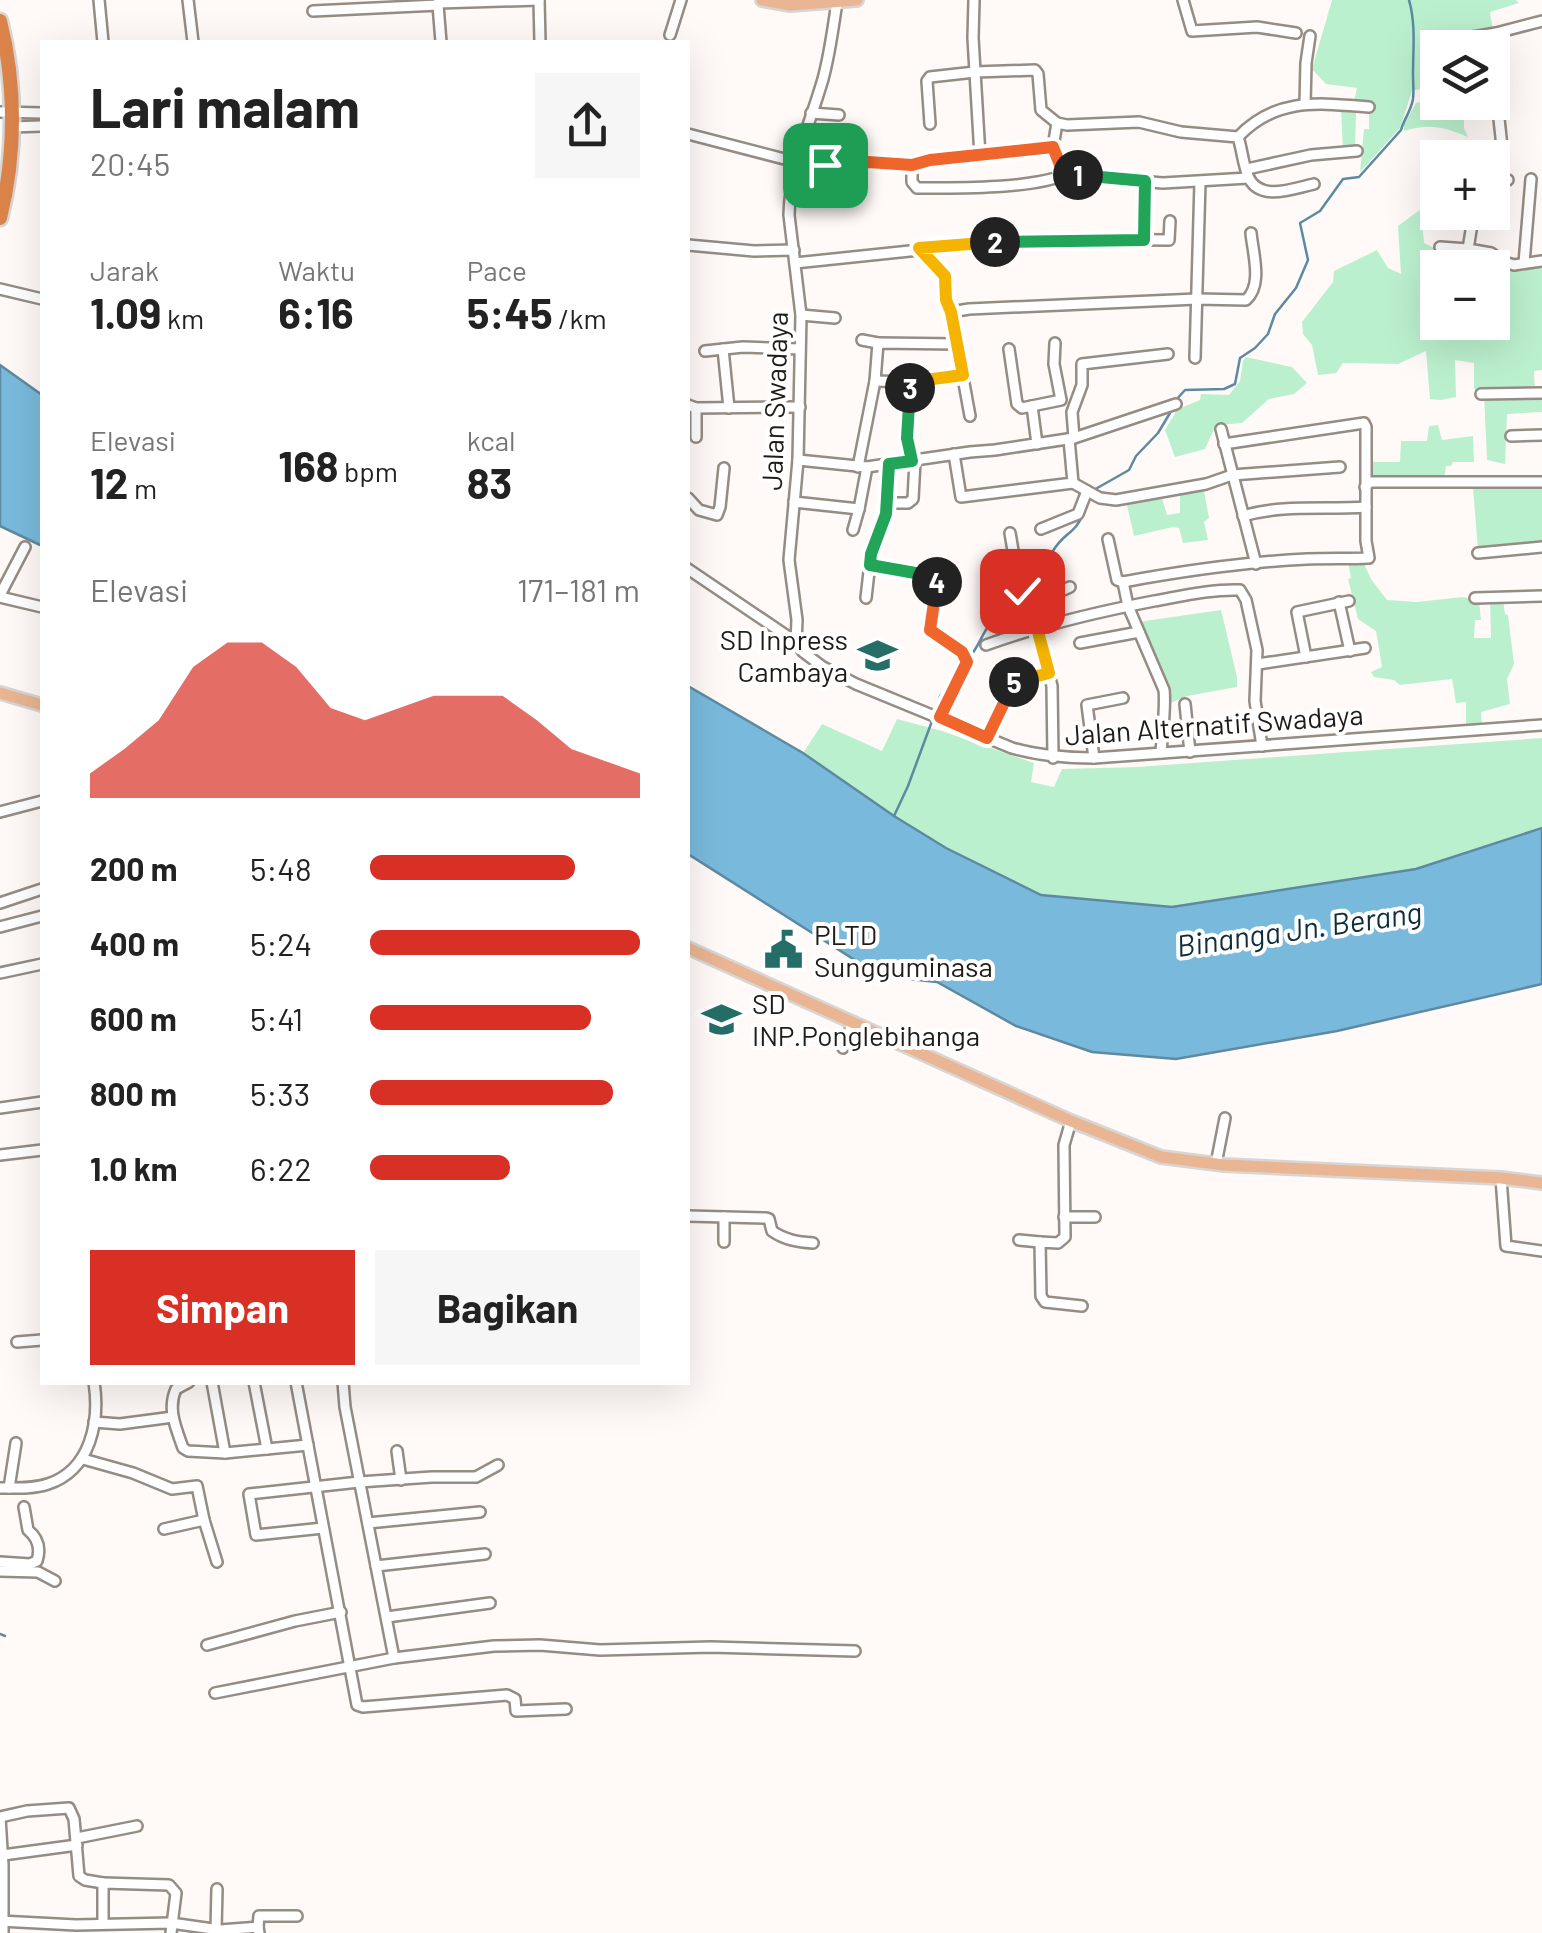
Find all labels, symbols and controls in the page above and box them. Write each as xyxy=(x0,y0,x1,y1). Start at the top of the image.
map controls xyxy=(1420,30,1510,340)
button: layers xyxy=(1420,30,1510,120)
text: Lari malam xyxy=(90,73,360,139)
button: share xyxy=(535,73,640,178)
pin xyxy=(783,123,868,208)
icon: arrive xyxy=(798,138,853,193)
button: + xyxy=(1420,140,1510,230)
text: 20:45 xyxy=(90,144,170,182)
pin: 1 xyxy=(1053,150,1103,200)
text: 1 xyxy=(1073,158,1083,192)
pin: 2 xyxy=(970,217,1020,267)
text: 2 xyxy=(987,225,1003,259)
button: − xyxy=(1420,250,1510,340)
text: Jarak xyxy=(90,253,159,287)
text: Waktu xyxy=(278,253,355,287)
text: Pace xyxy=(467,253,527,287)
text: 1.09 xyxy=(90,287,161,337)
text: 6:16 xyxy=(278,287,354,337)
text: 5:45 xyxy=(467,287,553,337)
text: km xyxy=(161,301,204,335)
text: /km xyxy=(553,301,607,335)
street label: Jalan Swadaya xyxy=(754,311,794,491)
pin: 3 xyxy=(885,363,935,413)
text: 3 xyxy=(902,371,918,405)
text: Elevasi xyxy=(90,423,176,457)
text: kcal xyxy=(467,423,515,457)
text: 168 xyxy=(278,440,338,490)
text: bpm xyxy=(338,454,398,488)
text: 12 xyxy=(90,457,128,507)
text: 83 xyxy=(467,457,512,507)
text: m xyxy=(128,471,157,505)
pin xyxy=(980,549,1065,634)
pin: 4 xyxy=(912,557,962,607)
icon: check xyxy=(995,564,1050,619)
text: 4 xyxy=(929,565,945,599)
text: Elevasi xyxy=(90,570,188,608)
text: 171–181 m xyxy=(517,570,640,608)
place label: SD Inpress Cambaya xyxy=(720,622,848,688)
school or university icon: SD Inpress Cambaya xyxy=(857,634,899,676)
pin: 5 xyxy=(989,657,1039,707)
text: 5 xyxy=(1006,665,1022,699)
street label: Jalan Alternatif Swadaya xyxy=(1064,697,1364,751)
text: 200 m xyxy=(90,849,178,887)
text: 5:48 xyxy=(250,849,312,887)
water label: Binanga Jn. Berang xyxy=(1174,893,1424,963)
place label: PLTD Sungguminasa xyxy=(814,917,993,983)
text: 400 m xyxy=(90,924,179,962)
text: 5:24 xyxy=(250,924,312,962)
public building icon: PLTD Sungguminasa xyxy=(763,929,805,971)
place label: SD INP.Ponglebihanga xyxy=(752,986,980,1052)
school or university icon: SD INP.Ponglebihanga xyxy=(701,998,743,1040)
text: 600 m xyxy=(90,999,177,1037)
text: 5:41 xyxy=(250,999,303,1037)
text: 800 m xyxy=(90,1074,177,1112)
text: 5:33 xyxy=(250,1074,310,1112)
text: 1.0 km xyxy=(90,1149,178,1187)
text: 6:22 xyxy=(250,1149,312,1187)
button: Simpan xyxy=(90,1250,355,1365)
button: Bagikan xyxy=(375,1250,640,1365)

